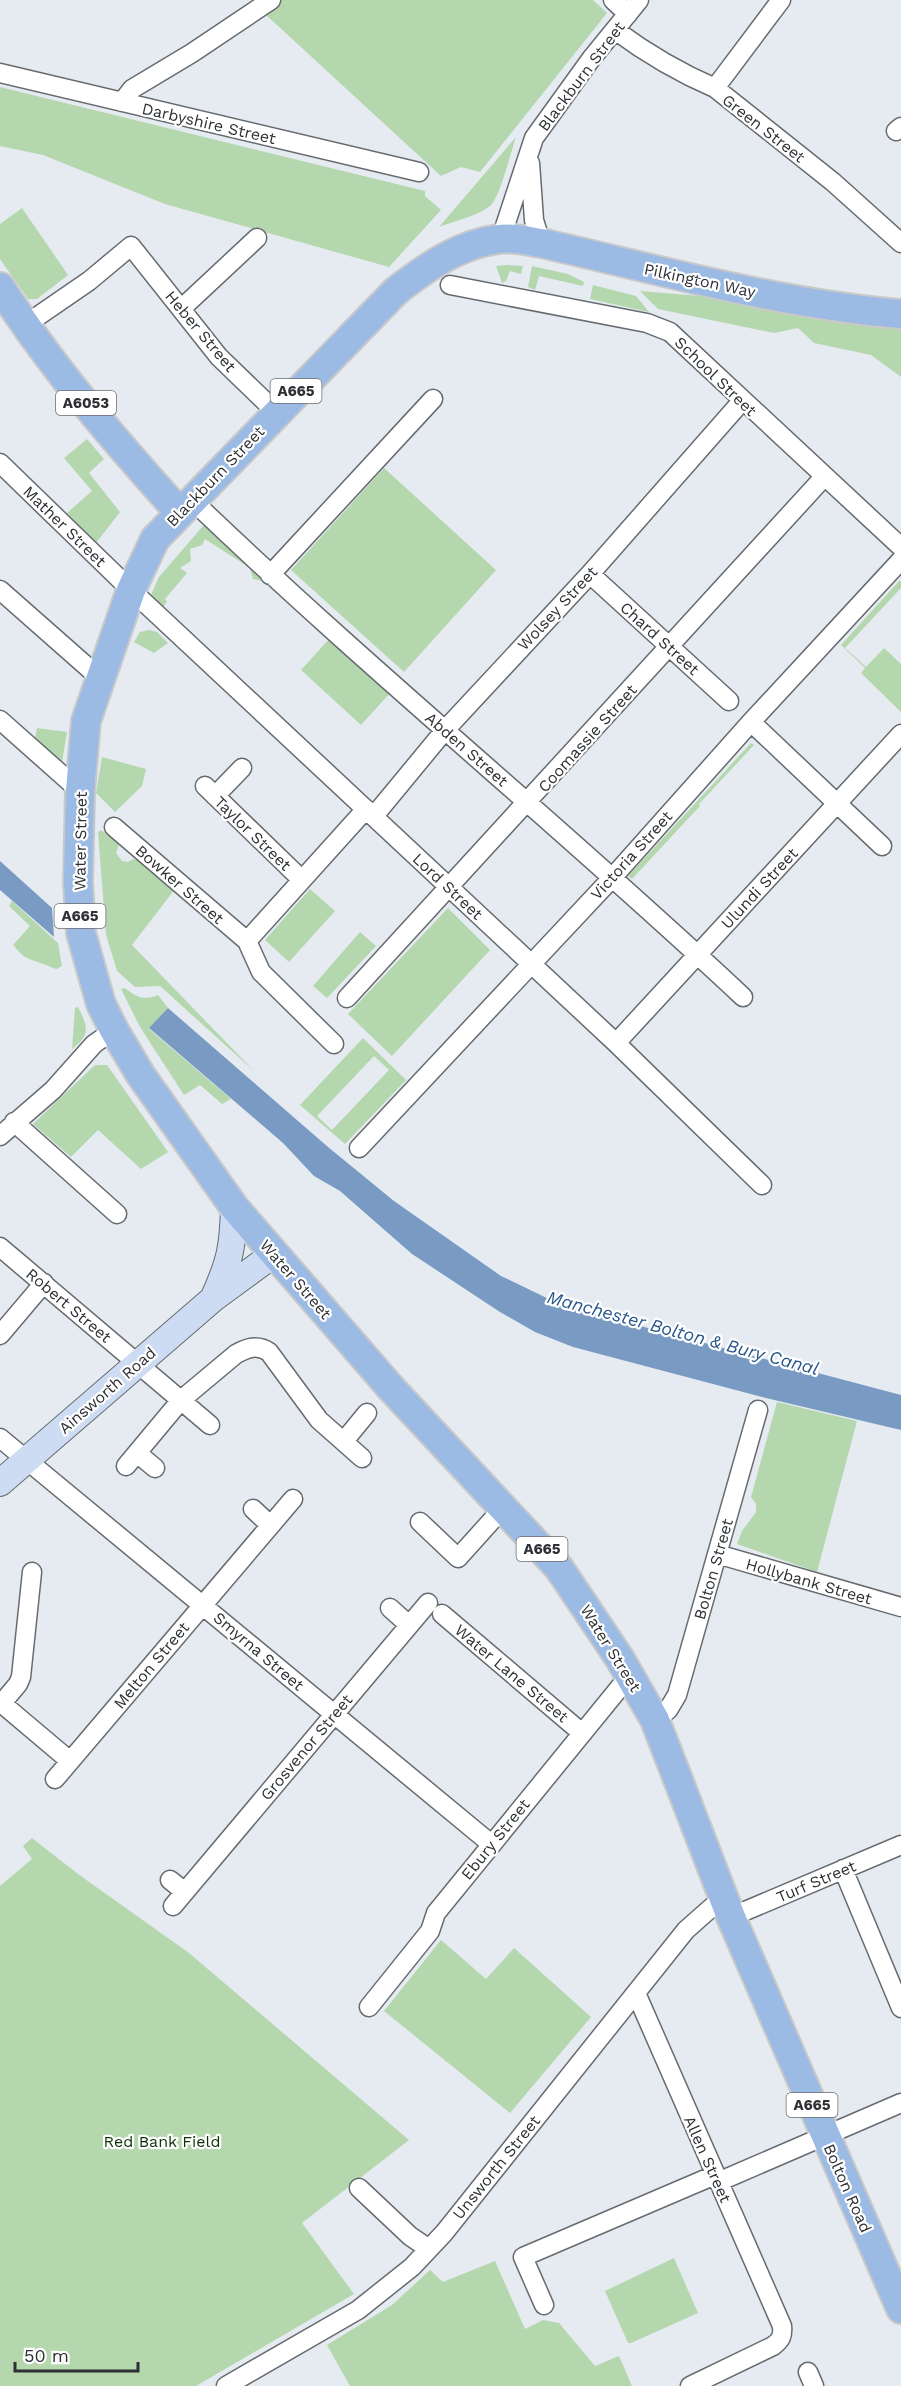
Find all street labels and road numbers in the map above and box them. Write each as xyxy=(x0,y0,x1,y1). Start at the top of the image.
street label: Blackburn Street xyxy=(534,17,629,135)
street label: Green Street xyxy=(719,90,809,167)
street label: Darbyshire Street xyxy=(140,99,278,148)
street label: Pilkington Way xyxy=(642,259,758,302)
street label: Heber Street xyxy=(161,287,240,376)
street label: School Street xyxy=(671,333,761,420)
road number: A665 xyxy=(270,379,322,403)
road number: A6053 xyxy=(56,391,116,415)
street label: Blackburn Street xyxy=(163,422,268,531)
street label: Mather Street xyxy=(19,482,110,571)
street label: Wolsey Street xyxy=(514,562,601,654)
street label: Chard Street xyxy=(616,598,703,679)
street label: Coomassie Street xyxy=(534,680,641,796)
street label: Abden Street xyxy=(421,708,512,791)
street label: Water Street xyxy=(70,791,91,891)
street label: Taylor Street xyxy=(210,792,295,875)
street label: Victoria Street xyxy=(587,807,676,904)
street label: Bowker Street xyxy=(132,841,228,928)
street label: Ulundi Street xyxy=(717,844,802,933)
street label: Lord Street xyxy=(409,849,487,924)
road number: A665 xyxy=(54,904,106,928)
street label: Water Street xyxy=(256,1236,336,1323)
street label: Robert Street xyxy=(22,1264,115,1347)
street label: Ainsworth Road xyxy=(55,1343,160,1438)
street label: Bolton Street xyxy=(690,1516,737,1622)
road number: A665 xyxy=(516,1537,568,1561)
street label: Hollybank Street xyxy=(744,1554,874,1609)
street label: Water Street xyxy=(576,1601,645,1696)
street label: Smyrna Street xyxy=(210,1608,308,1695)
street label: Melton Street xyxy=(110,1618,193,1712)
street label: Water Lane Street xyxy=(451,1620,573,1727)
street label: Grosvenor Street xyxy=(257,1690,356,1804)
street label: Ebury Street xyxy=(457,1795,534,1883)
street label: Turf Street xyxy=(774,1856,859,1907)
road number: A665 xyxy=(786,2093,838,2117)
street label: Unsworth Street xyxy=(449,2111,544,2223)
street label: Allen Street xyxy=(680,2113,735,2206)
street label: Bolton Road xyxy=(819,2141,876,2236)

